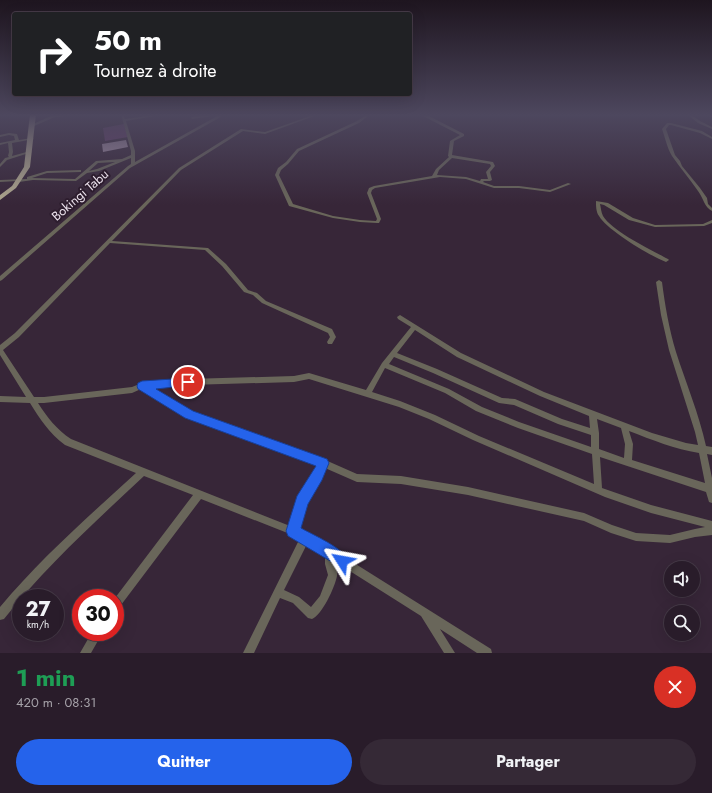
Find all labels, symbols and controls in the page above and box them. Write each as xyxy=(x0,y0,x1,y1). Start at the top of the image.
text: 50 m xyxy=(94,20,162,61)
icon: right xyxy=(28,28,80,80)
text: Tournez à droite xyxy=(94,58,217,84)
street label: Bokingi Tabu xyxy=(47,165,113,225)
pin xyxy=(171,365,205,399)
icon: arrive xyxy=(177,371,199,393)
position arrow xyxy=(321,540,363,582)
map controls xyxy=(664,561,700,641)
button: sound xyxy=(664,561,700,597)
speed limit sign: 30 xyxy=(72,589,124,641)
text: 27 xyxy=(25,595,51,624)
button: search xyxy=(664,605,700,641)
text: km/h xyxy=(27,617,49,632)
text: 1 min xyxy=(16,660,76,695)
button: close xyxy=(654,666,696,708)
text: 420 m · 08:31 xyxy=(16,693,96,712)
button: Quitter xyxy=(16,739,352,785)
button: Partager xyxy=(360,739,696,785)

